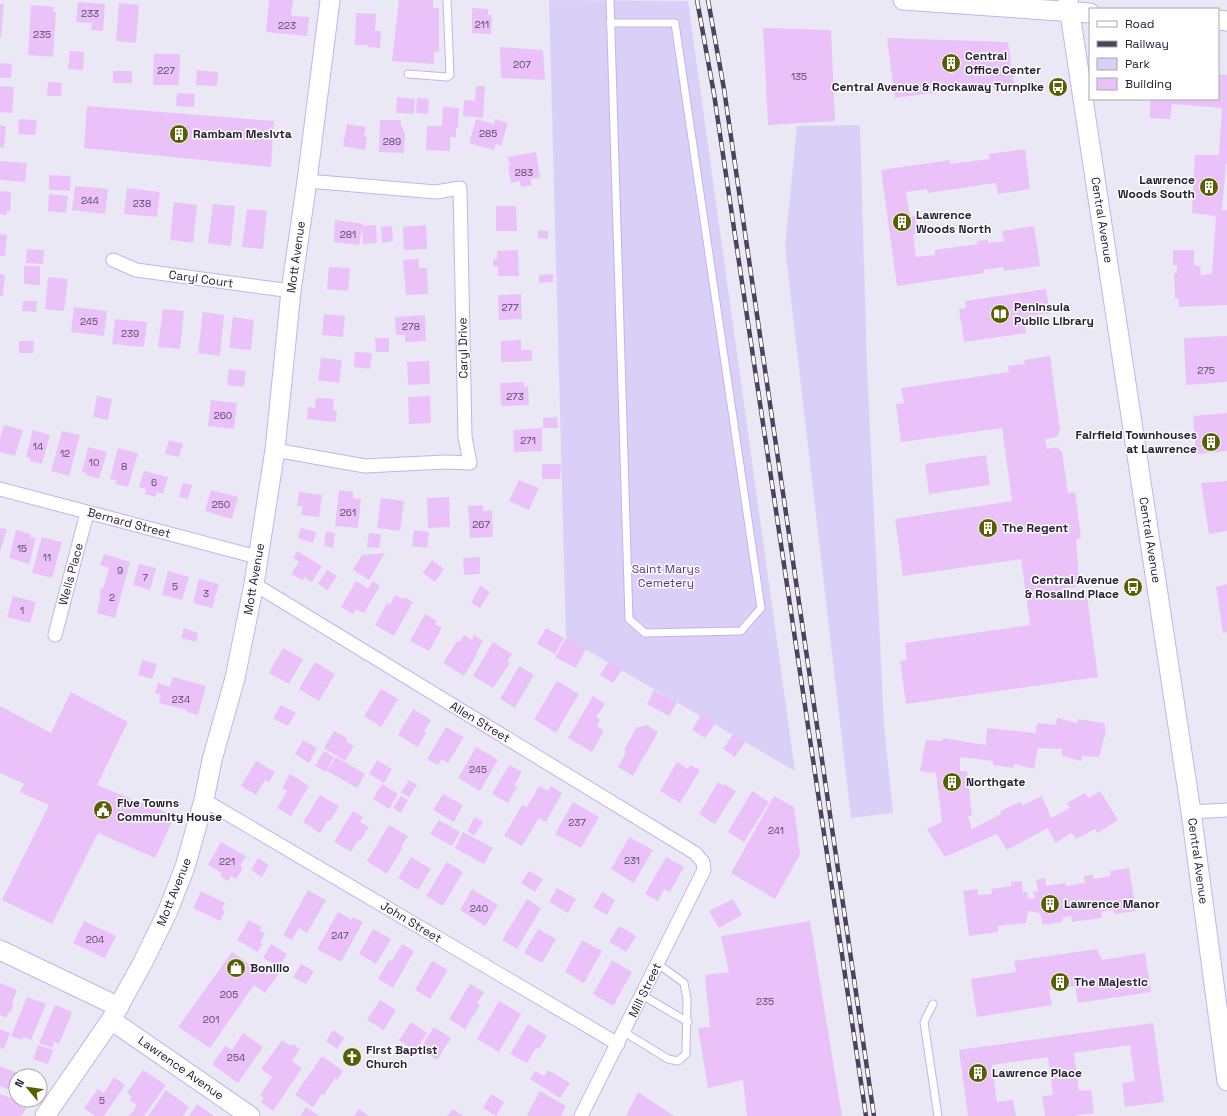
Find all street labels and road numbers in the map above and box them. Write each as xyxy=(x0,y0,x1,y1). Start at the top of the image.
street label: Central Avenue xyxy=(1087,176,1117,264)
street label: Mott Avenue xyxy=(283,220,309,294)
street label: Caryl Court xyxy=(168,267,234,291)
street label: Caryl Drive xyxy=(454,317,472,379)
street label: Central Avenue xyxy=(1135,496,1165,584)
street label: Bernard Street xyxy=(86,504,172,542)
street label: Wells Place xyxy=(55,541,87,607)
street label: Mott Avenue xyxy=(240,542,268,616)
street label: Allen Street xyxy=(447,698,513,746)
street label: Central Avenue xyxy=(1184,817,1212,905)
street label: Mott Avenue xyxy=(153,855,195,929)
street label: John Street xyxy=(377,897,445,947)
street label: Mill Street xyxy=(625,960,665,1020)
street label: Lawrence Avenue xyxy=(135,1032,227,1104)

